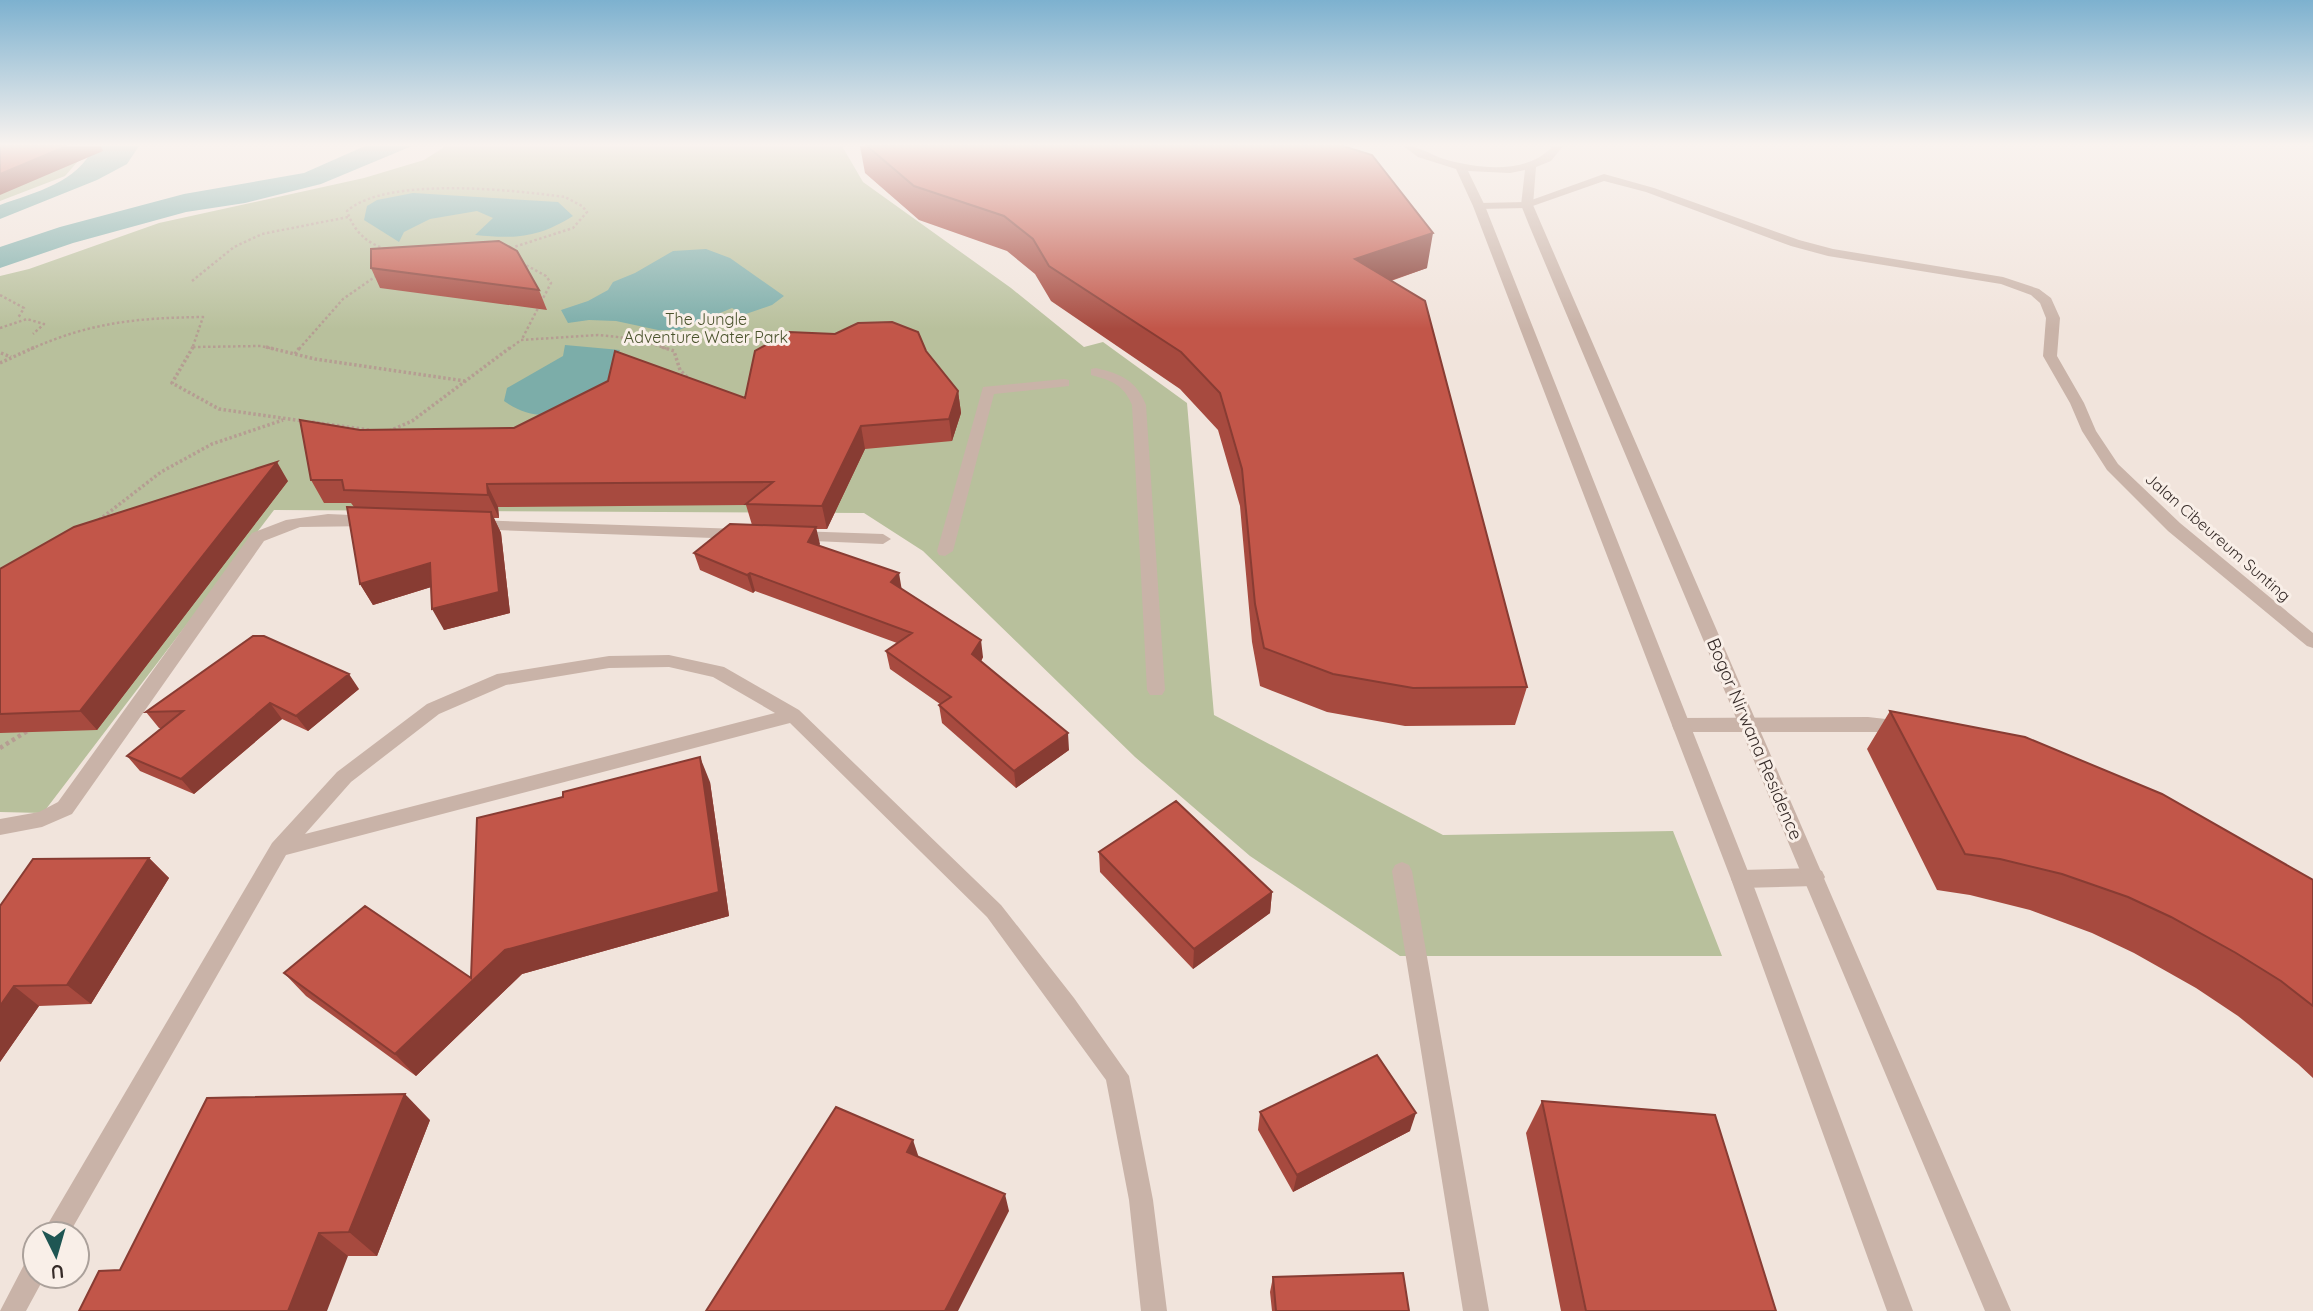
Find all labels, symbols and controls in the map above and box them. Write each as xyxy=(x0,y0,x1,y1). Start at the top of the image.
park label: The Jungle Adventure Water Park xyxy=(624,309,788,347)
street label: Jalan Cibeureum Sunting xyxy=(2141,468,2295,606)
street label: Bogor Nirwana Residence xyxy=(1702,635,1808,843)
north arrow xyxy=(21,1220,91,1290)
text: U xyxy=(50,1259,65,1284)

